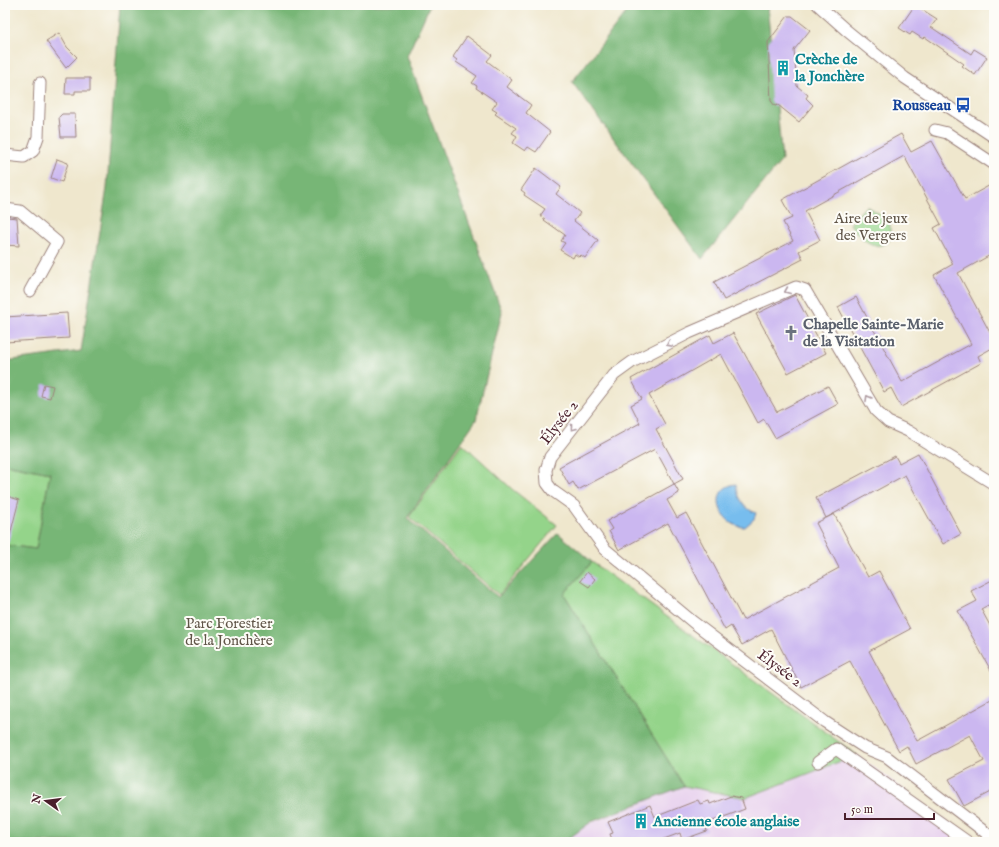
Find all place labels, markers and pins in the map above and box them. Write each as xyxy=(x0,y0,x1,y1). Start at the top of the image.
place label: Crèche de la Jonchère xyxy=(794,50,864,86)
building icon: Crèche de la Jonchère xyxy=(774,59,792,77)
place label: Rousseau xyxy=(892,96,951,115)
bus stop icon: Rousseau xyxy=(954,96,972,114)
place label: Chapelle Sainte-Marie de la Visitation xyxy=(803,315,944,351)
church icon: Chapelle Sainte-Marie de la Visitation xyxy=(782,324,800,342)
building icon: Ancienne école anglaise xyxy=(632,812,650,830)
place label: Ancienne école anglaise xyxy=(652,812,800,831)

